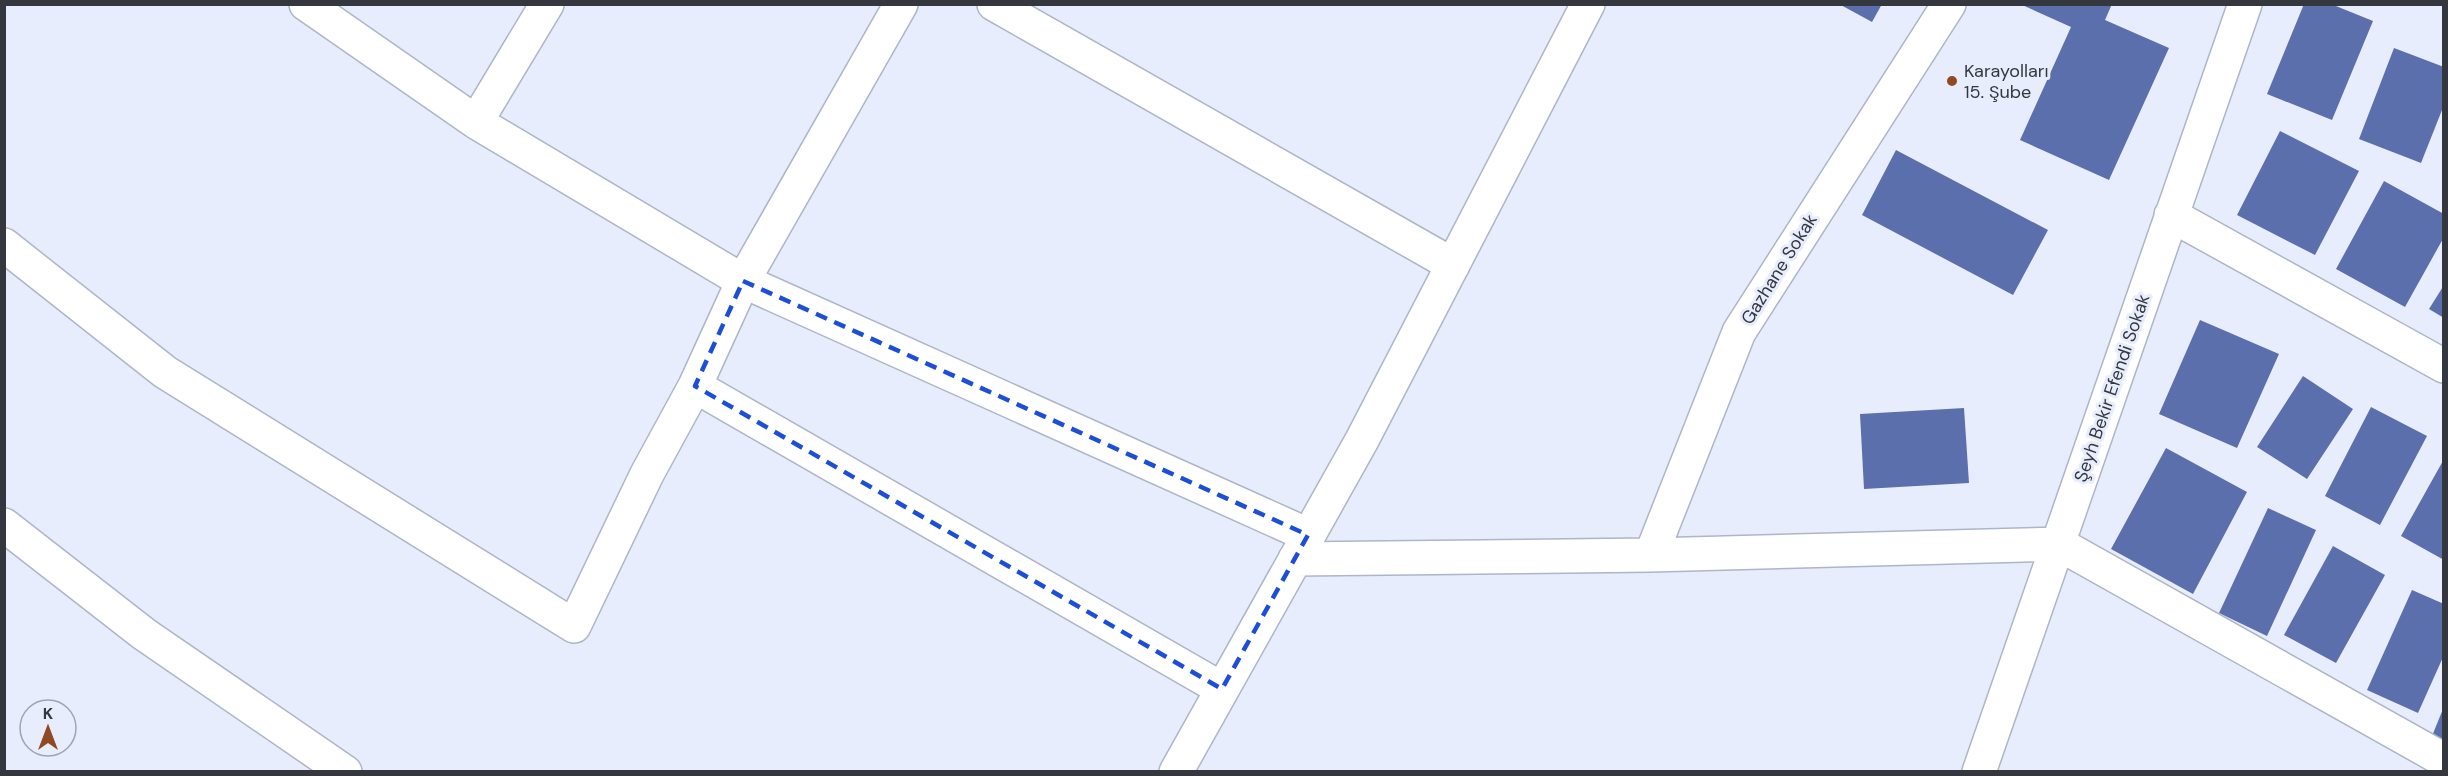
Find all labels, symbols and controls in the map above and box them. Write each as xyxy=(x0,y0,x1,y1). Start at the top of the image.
place label: Karayolları 15. Şube xyxy=(1964,59,2048,104)
marker: Karayolları 15. Şube xyxy=(1945,74,1959,88)
street label: Gazhane Sokak xyxy=(1735,209,1823,329)
street label: Şeyh Bekir Efendi Sokak xyxy=(2069,291,2155,485)
north arrow xyxy=(18,698,78,758)
text: K xyxy=(43,703,54,724)

